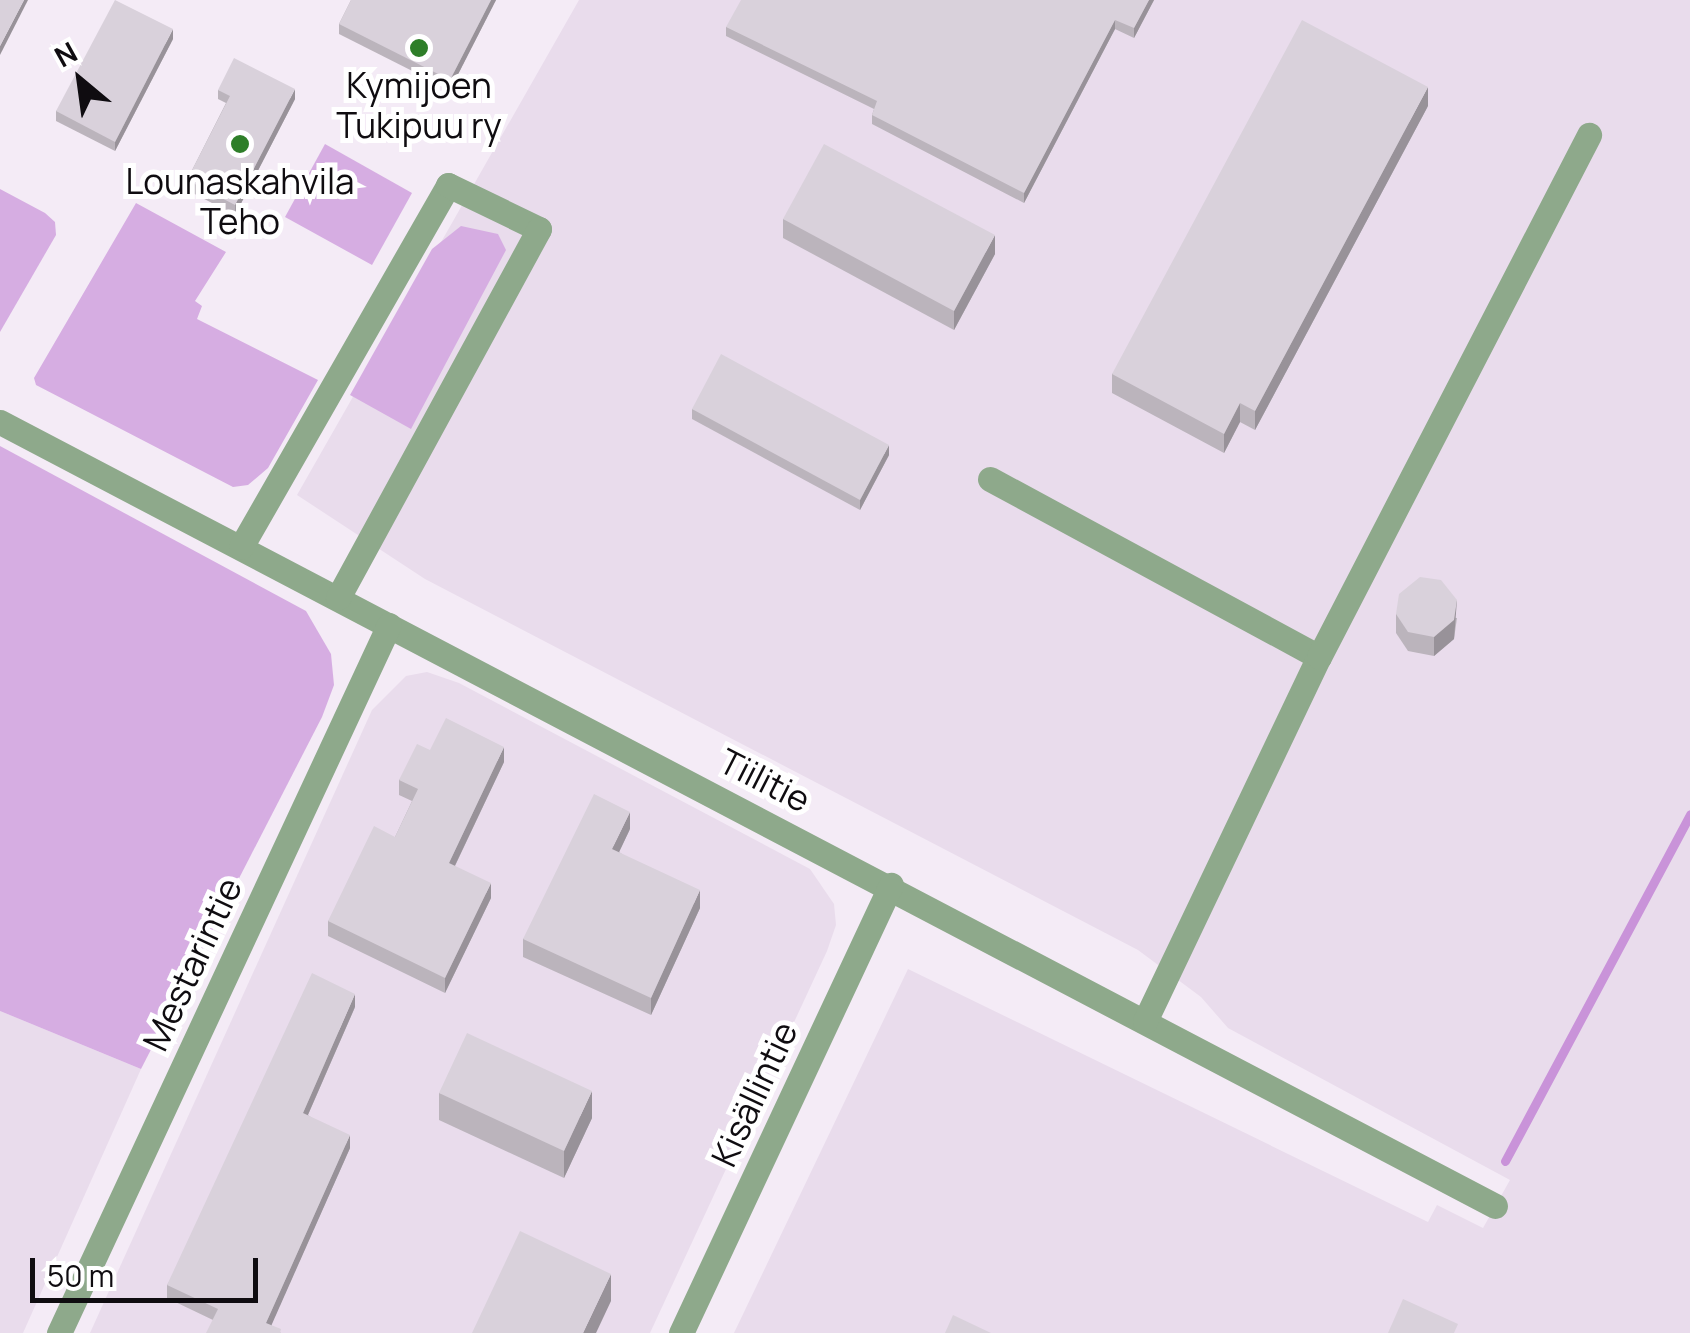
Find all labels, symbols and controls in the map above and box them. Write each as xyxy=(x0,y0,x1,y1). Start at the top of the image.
north arrow xyxy=(30,30,130,130)
text: N xyxy=(47,32,83,75)
marker: Kymijoen Tukipuu ry xyxy=(408,37,430,59)
place label: Kymijoen Tukipuu ry xyxy=(336,64,502,146)
marker: Lounaskahvila Teho xyxy=(229,133,251,155)
place label: Lounaskahvila Teho xyxy=(125,160,355,242)
street label: Tiilitie xyxy=(713,739,817,821)
street label: Mestarintie xyxy=(134,871,250,1057)
street label: Kisällintie xyxy=(702,1015,806,1173)
scale bar xyxy=(35,1238,262,1300)
text: 50 m xyxy=(47,1255,114,1296)

